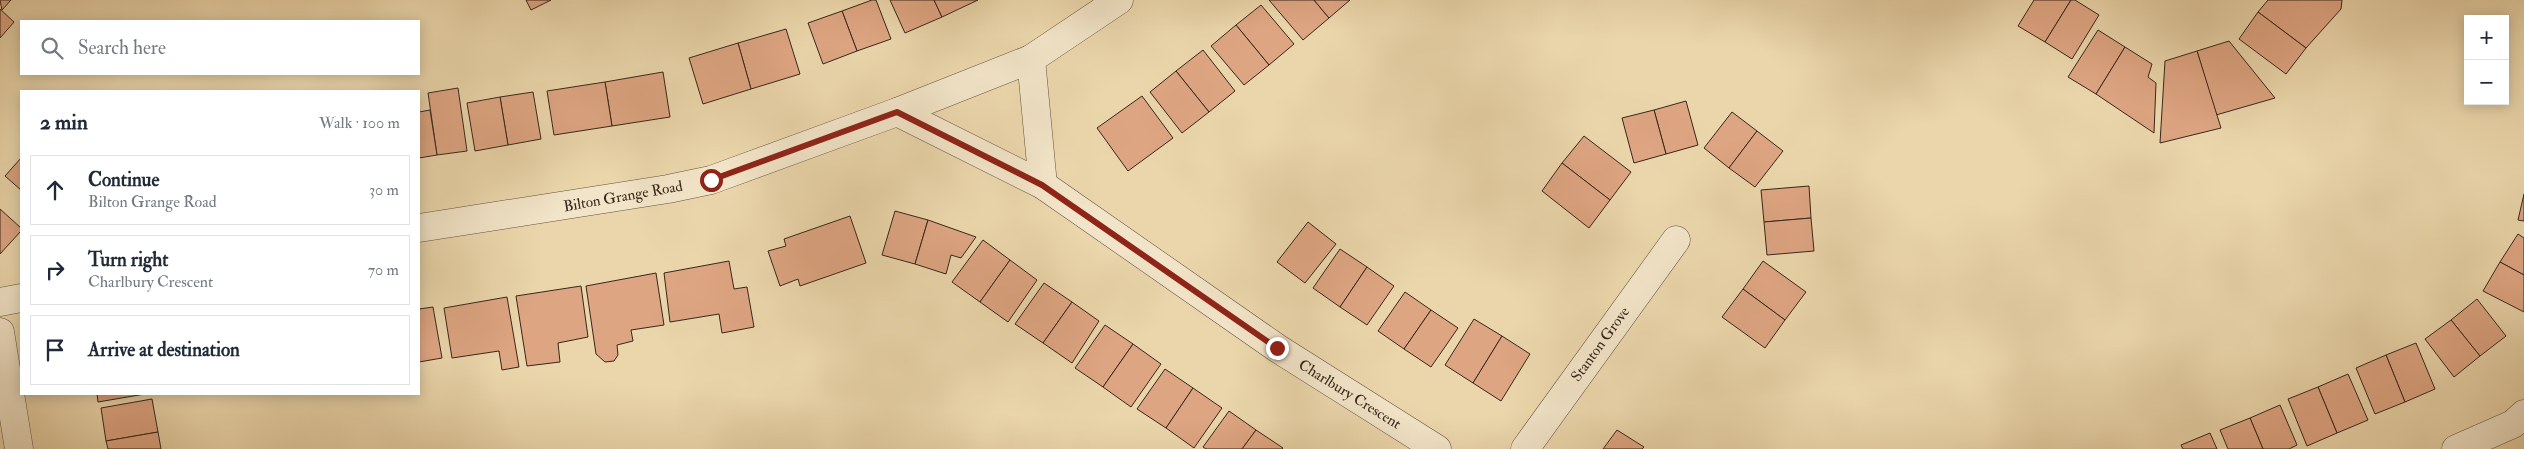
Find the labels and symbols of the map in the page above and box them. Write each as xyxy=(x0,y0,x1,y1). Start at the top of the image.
route start xyxy=(700,169,723,192)
street label: Bilton Grange Road xyxy=(562,177,685,216)
street label: Stanton Grove xyxy=(1567,303,1634,385)
route end xyxy=(1266,337,1289,360)
street label: Charlbury Crescent xyxy=(1295,355,1405,434)

